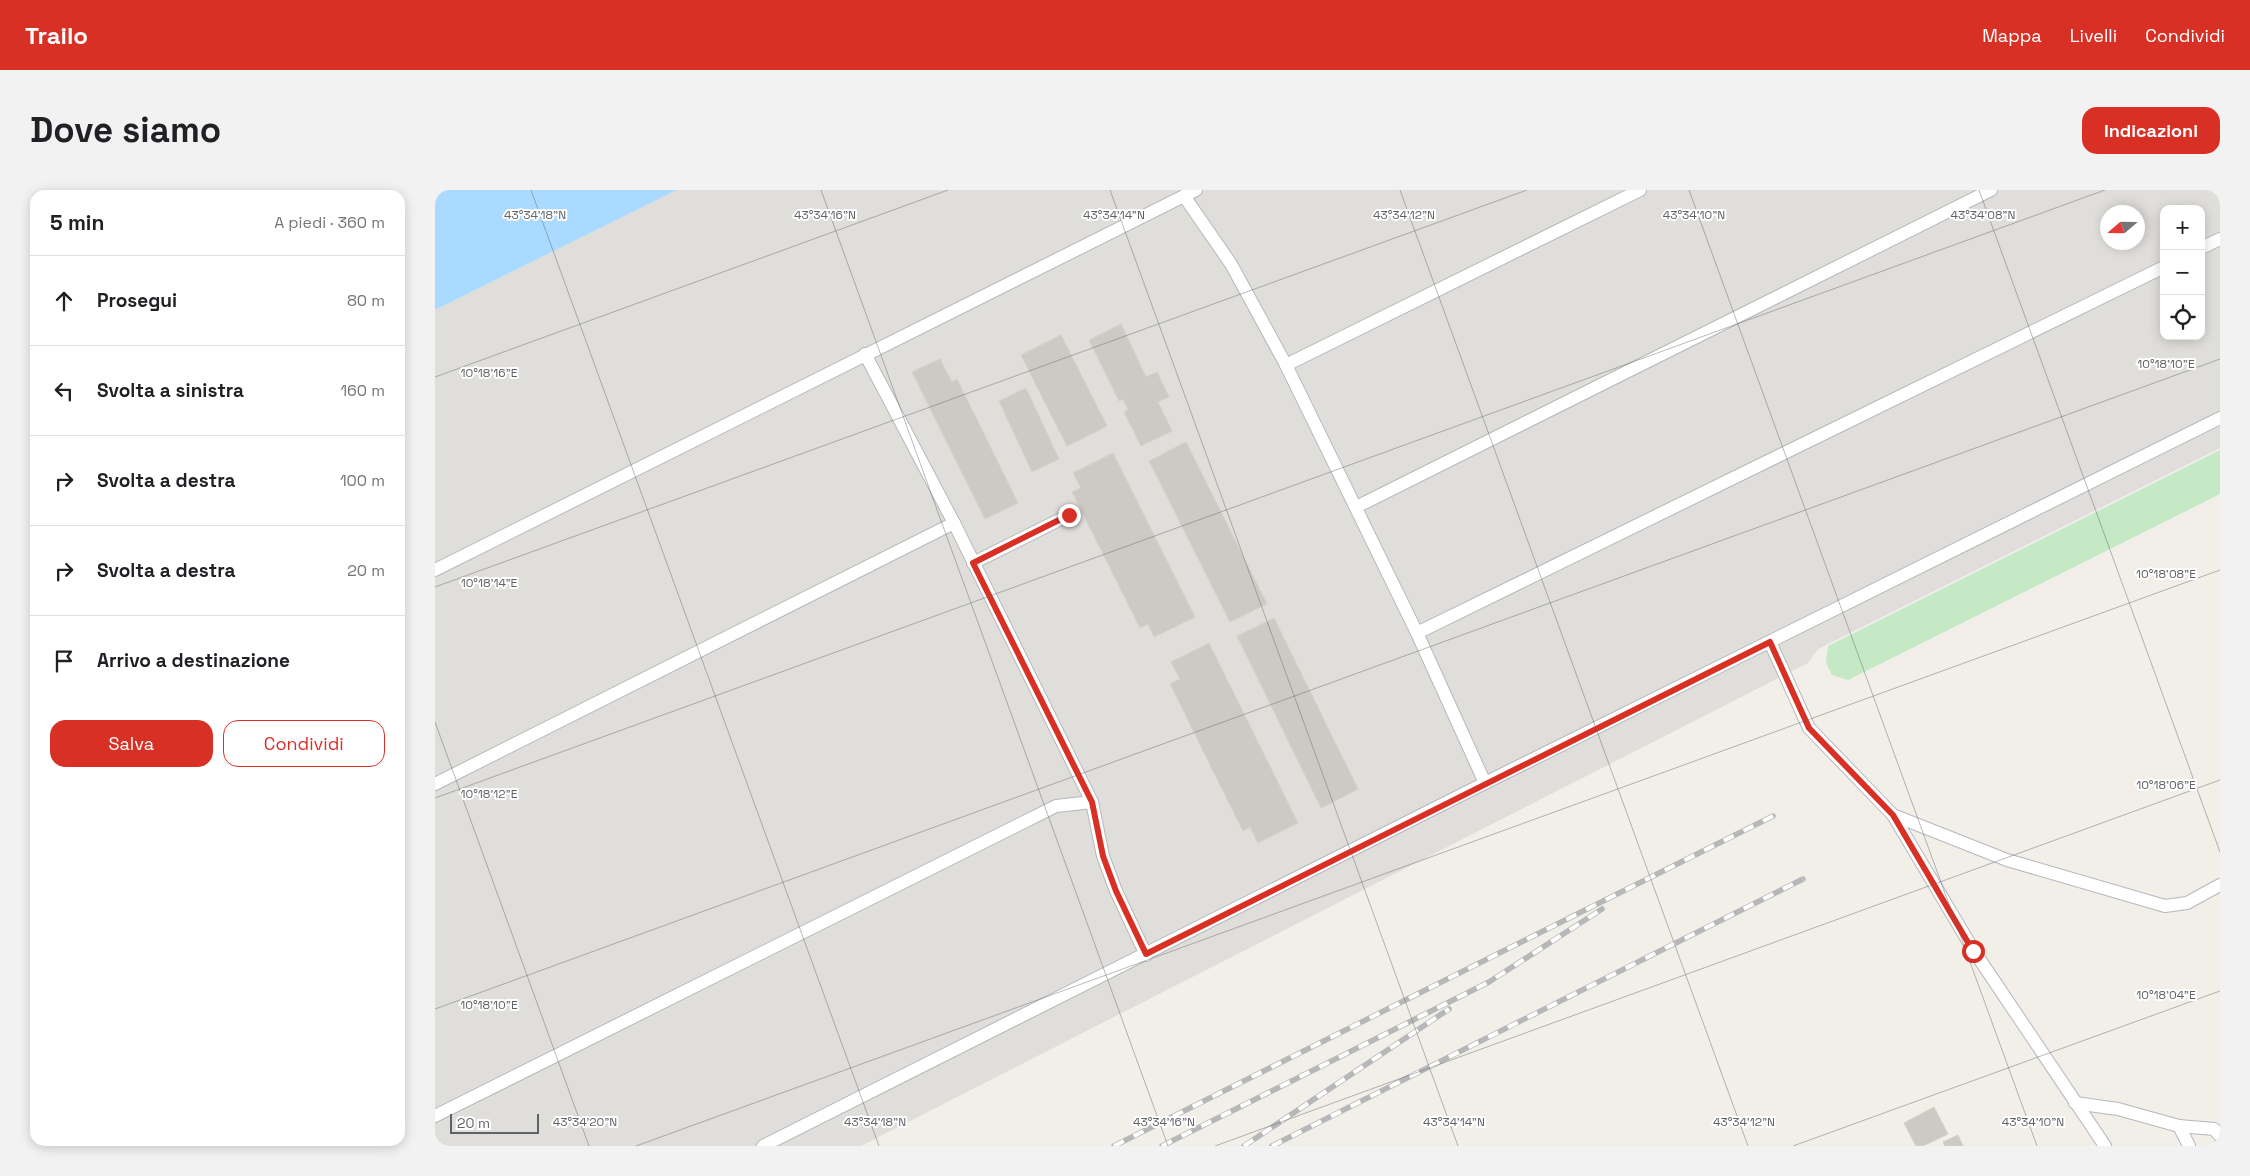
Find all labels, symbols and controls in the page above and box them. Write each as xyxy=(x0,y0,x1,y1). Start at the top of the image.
text: Trailo xyxy=(25,20,88,51)
text: Mappa xyxy=(1982,24,2042,47)
text: Livelli xyxy=(2070,24,2117,47)
text: Condividi xyxy=(2145,24,2225,47)
button: Indicazioni xyxy=(2082,107,2220,154)
text: Dove siamo xyxy=(30,108,221,152)
north arrow xyxy=(2100,205,2145,250)
map controls xyxy=(2160,205,2205,340)
button: + xyxy=(2160,205,2205,250)
text: 43°34'18"N xyxy=(504,207,566,223)
text: 43°34'16"N xyxy=(794,207,856,223)
text: 43°34'14"N xyxy=(1083,207,1145,223)
text: 43°34'12"N xyxy=(1373,207,1435,223)
text: 43°34'10"N xyxy=(1663,207,1725,223)
text: 43°34'08"N xyxy=(1951,207,2015,223)
text: 5 min xyxy=(50,209,104,236)
text: A piedi · 360 m xyxy=(274,212,385,233)
button: − xyxy=(2160,250,2205,295)
icon: ahead xyxy=(50,287,78,315)
text: Prosegui xyxy=(97,288,177,313)
text: 80 m xyxy=(347,290,385,311)
button: locate xyxy=(2160,295,2205,340)
text: 10°18'10"E xyxy=(2137,356,2195,372)
text: 10°18'16"E xyxy=(460,365,518,381)
icon: left xyxy=(50,377,78,405)
text: Svolta a sinistra xyxy=(97,378,244,403)
text: 160 m xyxy=(340,380,385,401)
icon: right xyxy=(50,467,78,495)
text: Svolta a destra xyxy=(97,468,235,493)
text: 100 m xyxy=(340,470,385,491)
route end xyxy=(1058,504,1081,527)
icon: right xyxy=(50,557,78,585)
text: Svolta a destra xyxy=(97,558,235,583)
text: 20 m xyxy=(347,560,385,581)
text: 10°18'08"E xyxy=(2136,566,2196,582)
text: 10°18'14"E xyxy=(461,575,518,591)
icon: arrive xyxy=(50,647,78,675)
text: Arrivo a destinazione xyxy=(97,648,290,673)
button: Salva xyxy=(50,720,213,767)
button: Condividi xyxy=(223,720,385,767)
text: 10°18'06"E xyxy=(2136,777,2196,793)
text: 10°18'12"E xyxy=(461,786,518,802)
route start xyxy=(1962,940,1985,963)
text: 10°18'04"E xyxy=(2136,987,2196,1003)
text: 10°18'10"E xyxy=(460,997,518,1013)
scale bar xyxy=(450,1111,539,1134)
text: 20 m xyxy=(457,1114,490,1132)
text: 43°34'20"N xyxy=(553,1114,617,1130)
text: 43°34'18"N xyxy=(844,1114,906,1130)
text: 43°34'16"N xyxy=(1133,1114,1195,1130)
text: 43°34'14"N xyxy=(1423,1114,1485,1130)
text: 43°34'12"N xyxy=(1713,1114,1775,1130)
text: 43°34'10"N xyxy=(2002,1114,2064,1130)

